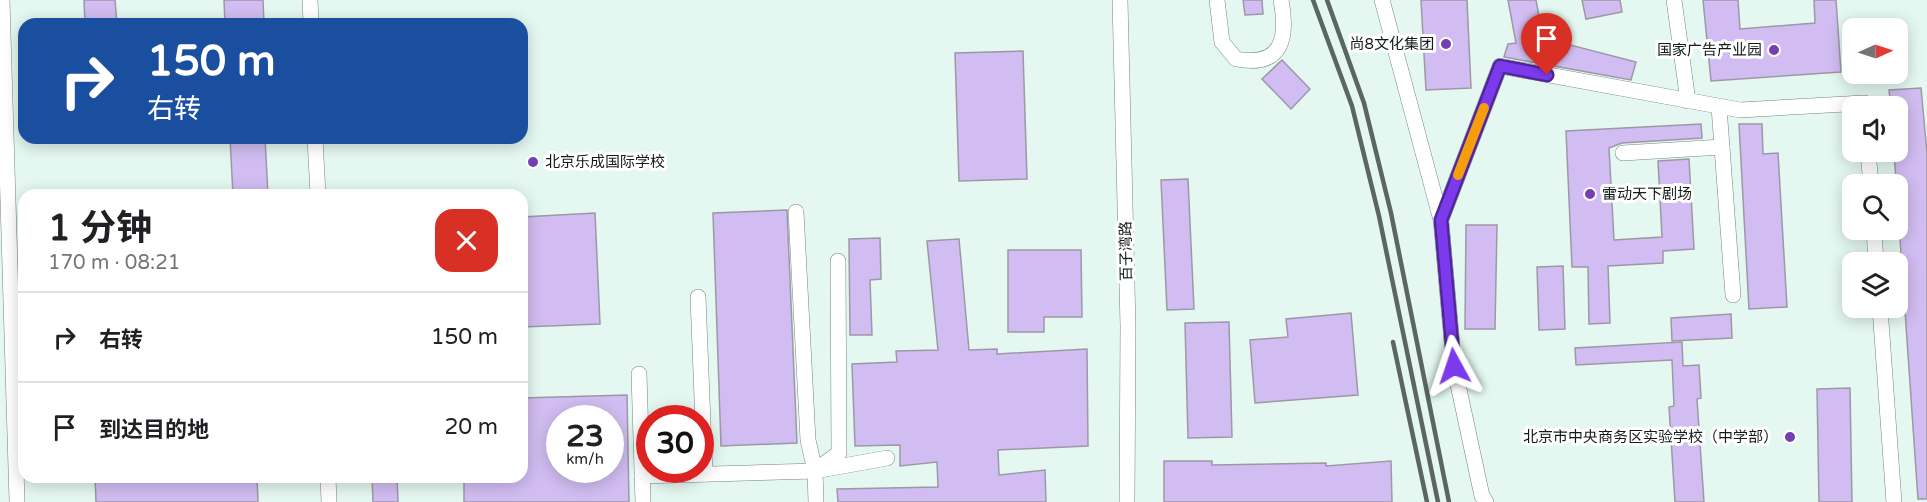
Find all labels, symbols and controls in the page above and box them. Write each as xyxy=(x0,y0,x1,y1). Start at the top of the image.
pin xyxy=(1521,13,1572,75)
north arrow xyxy=(1842,18,1908,84)
map controls xyxy=(1842,18,1908,318)
icon: arrive xyxy=(1530,22,1563,55)
place label: 尚8文化集团 xyxy=(1350,35,1434,53)
text: 150 m xyxy=(147,36,276,87)
marker: 尚8文化集团 xyxy=(1439,37,1453,51)
place label: 国家广告产业园 xyxy=(1657,41,1762,59)
icon: right xyxy=(48,42,126,120)
marker: 国家广告产业园 xyxy=(1767,43,1781,57)
text: 右转 xyxy=(147,93,201,126)
button: sound xyxy=(1842,96,1908,162)
place label: 北京乐成国际学校 xyxy=(545,153,665,171)
marker: 北京乐成国际学校 xyxy=(526,155,540,169)
button: search xyxy=(1842,174,1908,240)
place label: 雷动天下剧场 xyxy=(1602,185,1692,203)
marker: 雷动天下剧场 xyxy=(1583,187,1597,201)
text: 1 分钟 xyxy=(48,207,152,250)
button: close xyxy=(435,209,498,272)
street label: 百子湾路 xyxy=(1116,221,1136,281)
text: 170 m · 08:21 xyxy=(48,251,180,275)
button: layers xyxy=(1842,252,1908,318)
icon: right xyxy=(48,321,81,354)
text: 150 m xyxy=(431,324,498,350)
text: 右转 xyxy=(99,327,143,353)
position arrow xyxy=(1422,334,1486,398)
speed limit sign: 30 xyxy=(636,405,714,483)
icon: arrive xyxy=(48,411,81,444)
text: 20 m xyxy=(444,414,498,440)
text: 到达目的地 xyxy=(99,417,209,443)
text: 23 xyxy=(566,418,604,455)
place label: 北京市中央商务区实验学校（中学部） xyxy=(1523,428,1778,446)
marker: 北京市中央商务区实验学校（中学部） xyxy=(1783,430,1797,444)
text: km/h xyxy=(566,450,604,468)

